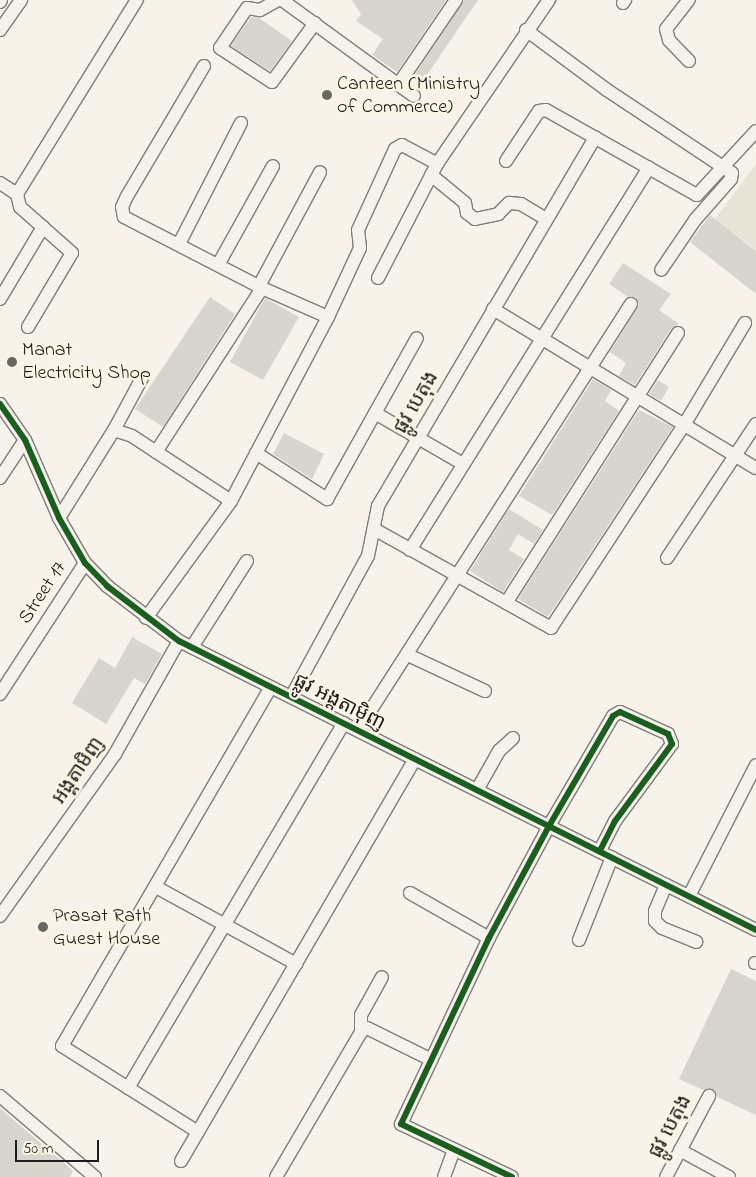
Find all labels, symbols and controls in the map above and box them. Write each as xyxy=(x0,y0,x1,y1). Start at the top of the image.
place label: Canteen (Ministry of Commerce) xyxy=(337,72,480,119)
marker: Canteen (Ministry of Commerce) xyxy=(321,89,333,101)
place label: Manat Electricity Shop xyxy=(22,339,151,386)
marker: Manat Electricity Shop xyxy=(6,356,18,368)
street label: ផ្លូវ បេតុង xyxy=(390,368,444,438)
street label: Street 17 xyxy=(14,557,72,629)
street label: ផ្លូវ អង្តតាម៉ិញ xyxy=(289,670,389,736)
street label: អង្គតាមិញ xyxy=(48,733,110,809)
place label: Prasat Rath Guest House xyxy=(53,904,160,951)
marker: Prasat Rath Guest House xyxy=(37,921,49,933)
street label: ផ្លូវ បេតុង xyxy=(644,1091,698,1163)
scale bar xyxy=(18,1130,101,1162)
text: 50 m xyxy=(23,1138,53,1160)

